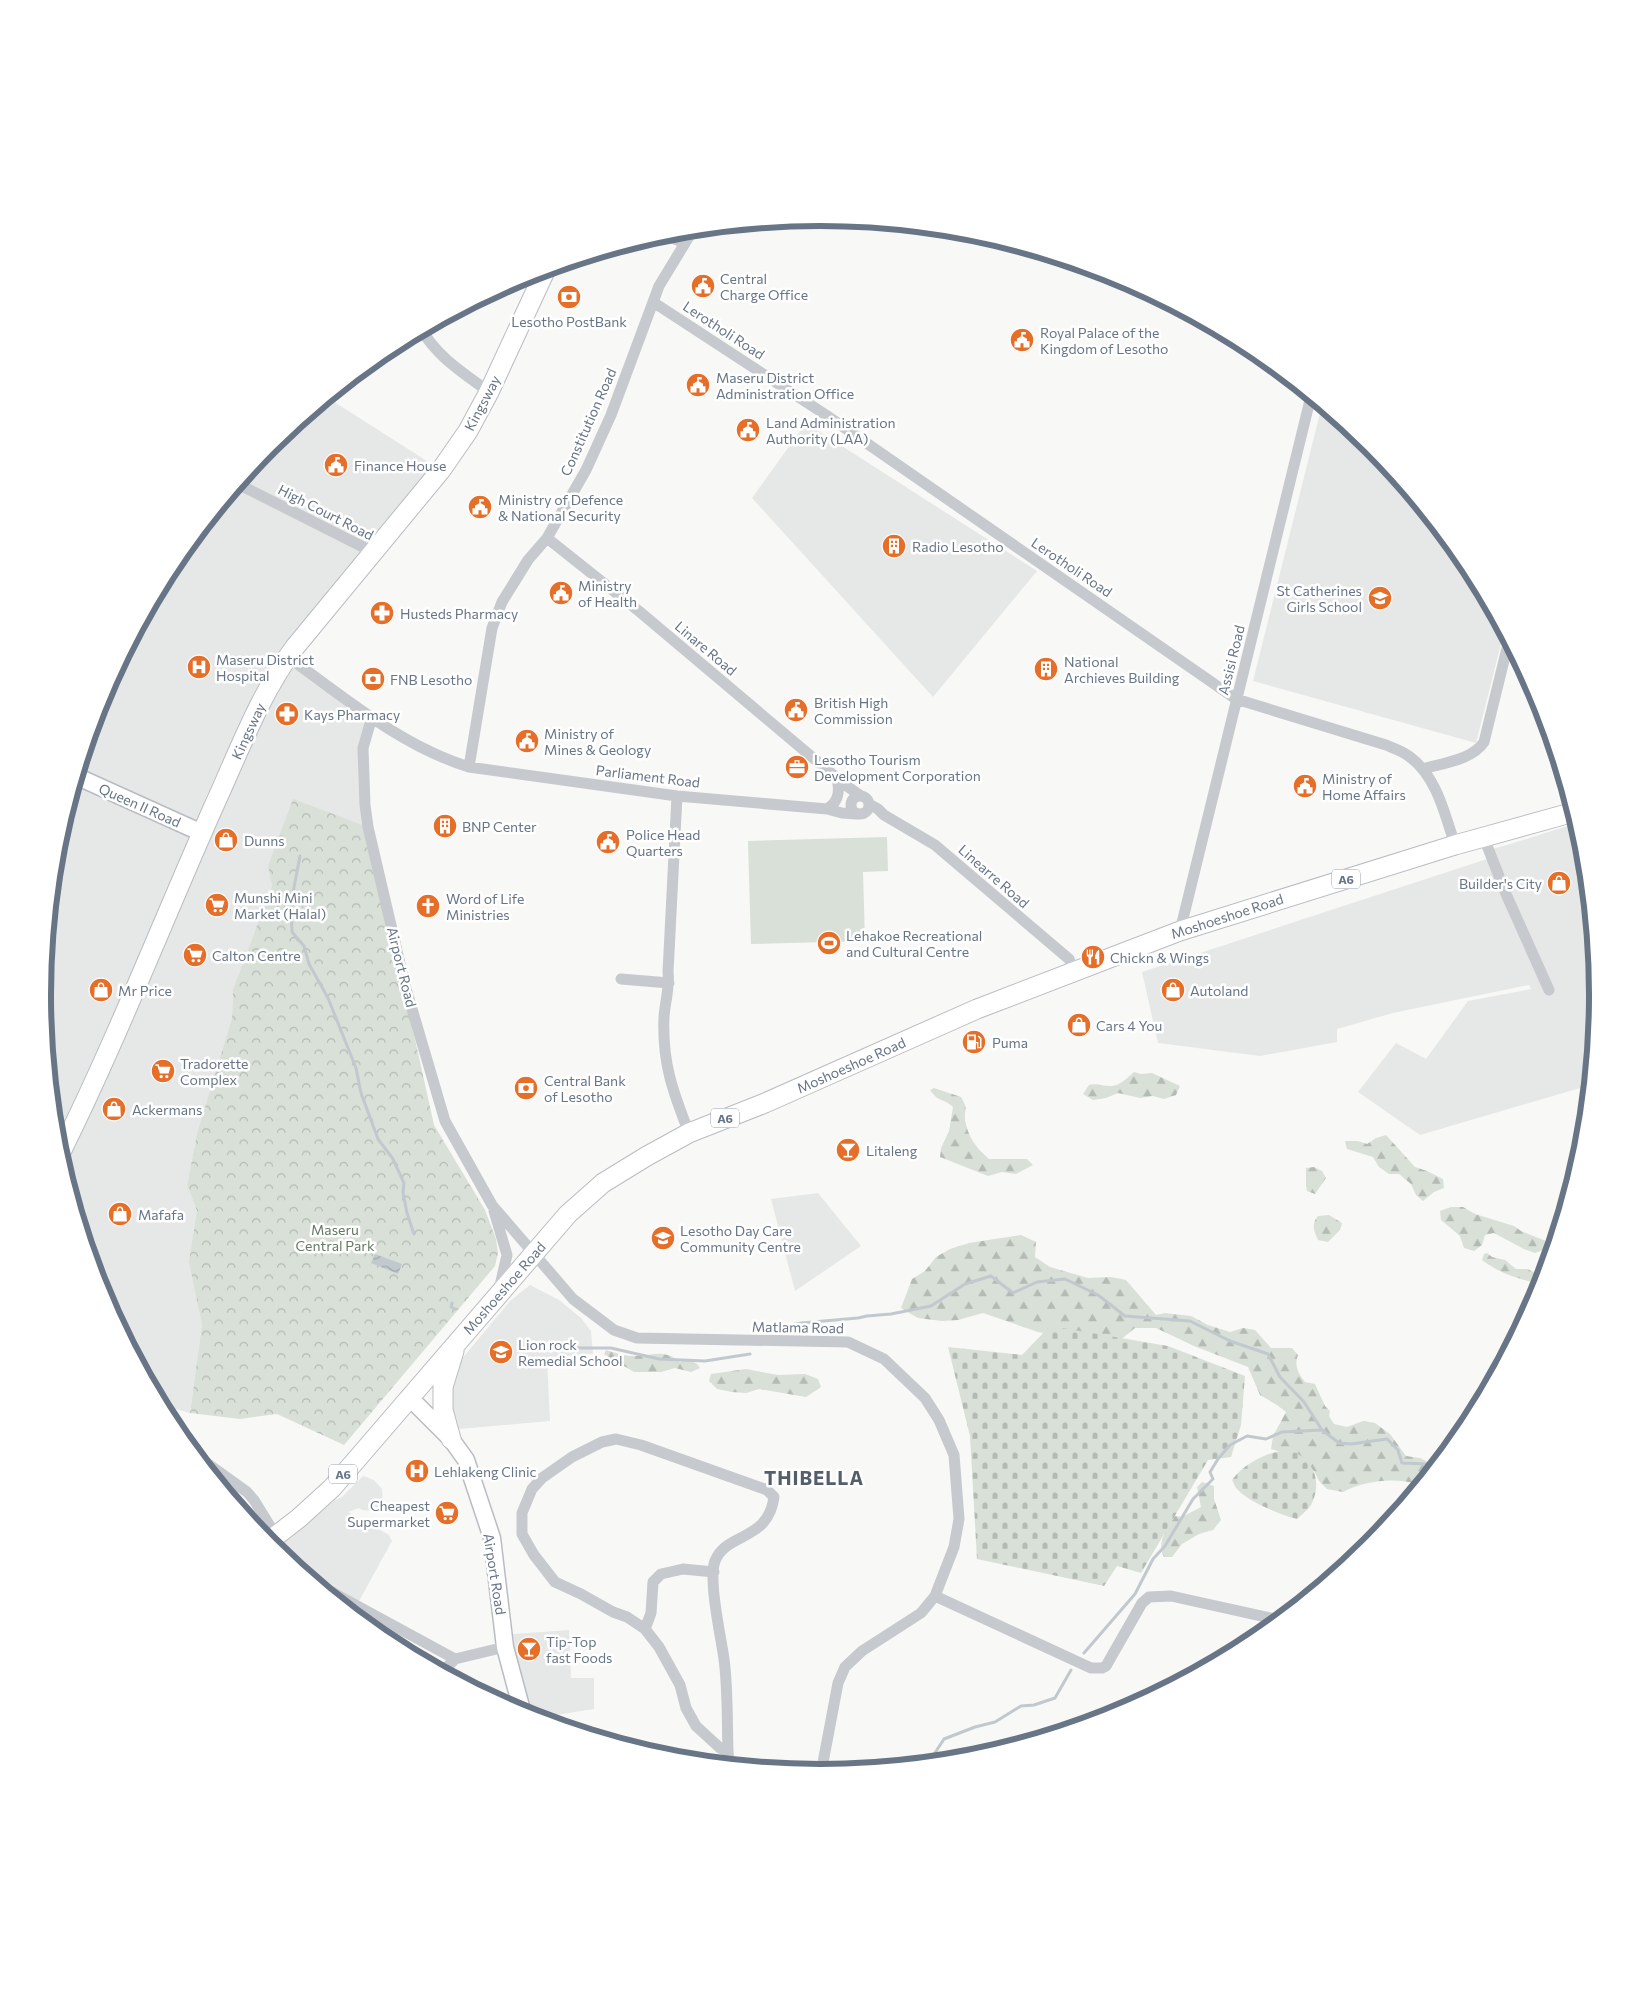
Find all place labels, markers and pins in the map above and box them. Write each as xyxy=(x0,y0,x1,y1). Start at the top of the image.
place label: Central Charge Office xyxy=(720,270,808,303)
public building icon: Central Charge Office xyxy=(690,273,716,299)
bank icon: Lesotho PostBank xyxy=(556,284,582,310)
place label: Lesotho PostBank xyxy=(511,313,627,330)
place label: Royal Palace of the Kingdom of Lesotho xyxy=(1040,324,1168,357)
public building icon: Royal Palace of the Kingdom of Lesotho xyxy=(1009,327,1035,353)
place label: Maseru District Administration Office xyxy=(716,369,854,402)
public building icon: Maseru District Administration Office xyxy=(685,372,711,398)
place label: Land Administration Authority (LAA) xyxy=(766,414,896,447)
public building icon: Land Administration Authority (LAA) xyxy=(735,417,761,443)
public building icon: Finance House xyxy=(323,452,349,478)
place label: Finance House xyxy=(354,457,446,474)
place label: Ministry of Defence & National Security xyxy=(498,491,623,524)
public building icon: Ministry of Defence & National Security xyxy=(467,494,493,520)
building icon: Radio Lesotho xyxy=(881,533,907,559)
place label: Radio Lesotho xyxy=(912,538,1004,555)
place label: Ministry of Health xyxy=(578,577,637,610)
public building icon: Ministry of Health xyxy=(548,580,574,606)
place label: St Catherines Girls School xyxy=(1276,582,1362,615)
school or university icon: St Catherines Girls School xyxy=(1367,585,1393,611)
pharmacy icon: Husteds Pharmacy xyxy=(369,600,395,626)
place label: Husteds Pharmacy xyxy=(400,605,518,622)
place label: Maseru District Hospital xyxy=(216,651,315,684)
place label: National Archieves Building xyxy=(1064,653,1180,686)
hospital icon: Maseru District Hospital xyxy=(186,654,212,680)
building icon: National Archieves Building xyxy=(1033,656,1059,682)
bank icon: FNB Lesotho xyxy=(360,666,386,692)
place label: FNB Lesotho xyxy=(390,671,472,688)
place label: British High Commission xyxy=(814,694,893,727)
public building icon: British High Commission xyxy=(783,697,809,723)
pharmacy icon: Kays Pharmacy xyxy=(274,701,300,727)
place label: Kays Pharmacy xyxy=(304,706,400,723)
place label: Ministry of Mines & Geology xyxy=(544,725,651,758)
public building icon: Ministry of Mines & Geology xyxy=(514,728,540,754)
place label: Lesotho Tourism Development Corporation xyxy=(814,751,981,784)
office icon: Lesotho Tourism Development Corporation xyxy=(784,754,810,780)
place label: Ministry of Home Affairs xyxy=(1322,770,1406,803)
public building icon: Ministry of Home Affairs xyxy=(1292,773,1318,799)
building icon: BNP Center xyxy=(432,813,458,839)
place label: BNP Center xyxy=(462,818,537,835)
place label: Police Head Quarters xyxy=(626,826,700,859)
shop icon: Dunns xyxy=(213,827,239,853)
public building icon: Police Head Quarters xyxy=(595,829,621,855)
place label: Dunns xyxy=(244,832,285,849)
shop icon: Builder's City xyxy=(1546,870,1572,896)
place label: Builder's City xyxy=(1459,875,1542,892)
place label: Munshi Mini Market (Halal) xyxy=(234,889,326,922)
place label: Word of Life Ministries xyxy=(446,890,524,923)
supermarket icon: Munshi Mini Market (Halal) xyxy=(204,892,230,918)
church icon: Word of Life Ministries xyxy=(415,893,441,919)
place label: Lehakoe Recreational and Cultural Centre xyxy=(846,927,982,960)
sports icon: Lehakoe Recreational and Cultural Centre xyxy=(816,930,842,956)
supermarket icon: Calton Centre xyxy=(182,942,208,968)
restaurant icon: Chickn & Wings xyxy=(1080,944,1106,970)
place label: Calton Centre xyxy=(212,947,301,964)
place label: Chickn & Wings xyxy=(1110,949,1209,966)
shop icon: Mr Price xyxy=(88,977,114,1003)
shop icon: Autoland xyxy=(1160,977,1186,1003)
place label: Mr Price xyxy=(118,982,172,999)
place label: Autoland xyxy=(1190,982,1248,999)
shop icon: Cars 4 You xyxy=(1066,1012,1092,1038)
place label: Cars 4 You xyxy=(1096,1017,1162,1034)
fuel station icon: Puma xyxy=(961,1029,987,1055)
place label: Puma xyxy=(992,1034,1028,1051)
place label: Tradorette Complex xyxy=(180,1055,248,1088)
supermarket icon: Tradorette Complex xyxy=(150,1058,176,1084)
place label: Central Bank of Lesotho xyxy=(544,1072,626,1105)
bank icon: Central Bank of Lesotho xyxy=(513,1075,539,1101)
shop icon: Ackermans xyxy=(101,1096,127,1122)
place label: Ackermans xyxy=(132,1101,202,1118)
bar icon: Litaleng xyxy=(835,1137,861,1163)
place label: Litaleng xyxy=(866,1142,918,1159)
shop icon: Mafafa xyxy=(107,1201,133,1227)
place label: Mafafa xyxy=(138,1206,184,1223)
place label: Lesotho Day Care Community Centre xyxy=(680,1222,801,1255)
school or university icon: Lesotho Day Care Community Centre xyxy=(650,1225,676,1251)
place label: Lion rock Remedial School xyxy=(518,1336,623,1369)
school or university icon: Lion rock Remedial School xyxy=(488,1339,514,1365)
hospital icon: Lehlakeng Clinic xyxy=(404,1458,430,1484)
place label: Lehlakeng Clinic xyxy=(434,1463,537,1480)
place label: Cheapest Supermarket xyxy=(347,1497,430,1530)
supermarket icon: Cheapest Supermarket xyxy=(434,1500,460,1526)
place label: Tip-Top fast Foods xyxy=(546,1633,612,1666)
bar icon: Tip-Top fast Foods xyxy=(516,1636,542,1662)

